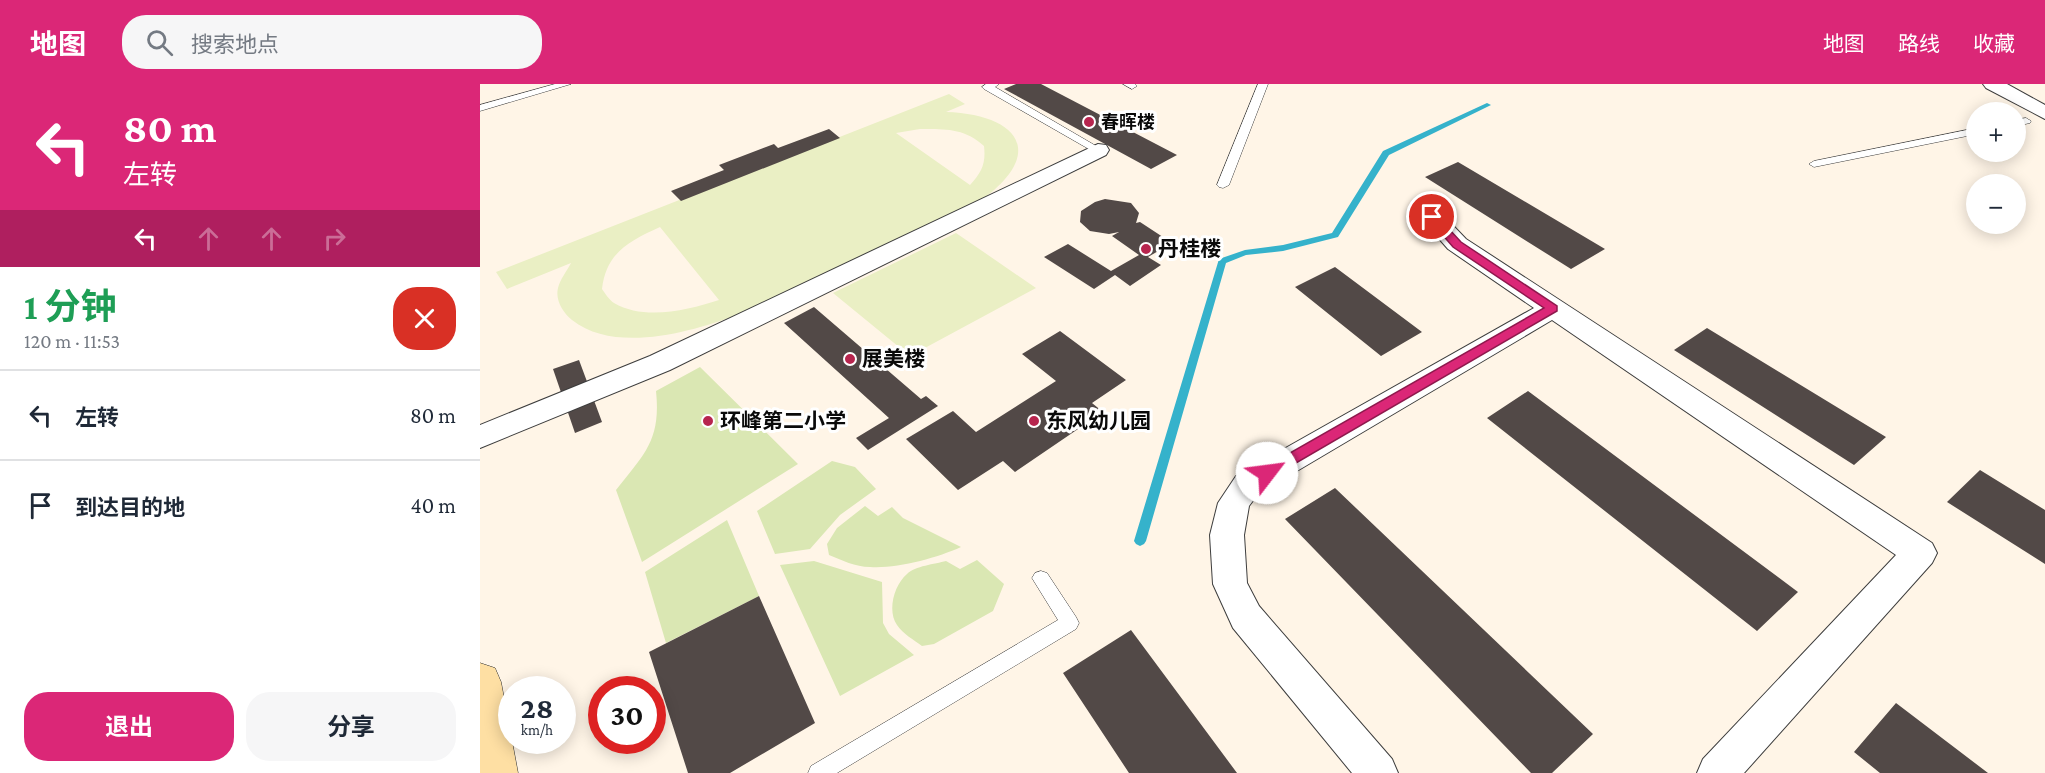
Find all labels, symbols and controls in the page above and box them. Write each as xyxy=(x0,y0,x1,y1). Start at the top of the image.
search box xyxy=(122,15,542,69)
icon: search xyxy=(143,26,176,59)
text: 地图 xyxy=(30,29,86,60)
text: 搜索地点 xyxy=(191,32,279,57)
text: 地图 xyxy=(1823,32,1865,56)
text: 路线 xyxy=(1898,32,1940,56)
text: 收藏 xyxy=(1973,32,2015,56)
map controls xyxy=(1966,102,2026,234)
button: + xyxy=(1966,102,2026,162)
text: 80 m xyxy=(123,104,217,151)
icon: left xyxy=(24,108,102,186)
place label: 春晖楼 xyxy=(1101,112,1155,132)
marker: 春晖楼 xyxy=(1082,115,1096,129)
text: 左转 xyxy=(123,160,177,190)
button: − xyxy=(1966,174,2026,234)
pin xyxy=(1406,191,1457,242)
icon: arrive xyxy=(1415,200,1448,233)
icon: left xyxy=(129,222,162,255)
icon: ahead xyxy=(192,222,225,255)
icon: ahead xyxy=(255,222,288,255)
icon: right xyxy=(318,222,351,255)
place label: 丹桂楼 xyxy=(1158,237,1221,261)
marker: 丹桂楼 xyxy=(1139,242,1153,256)
text: 1 分钟 xyxy=(24,287,116,327)
button: close xyxy=(393,287,456,350)
text: 120 m · 11:53 xyxy=(24,330,120,352)
place label: 展美楼 xyxy=(862,347,925,371)
marker: 展美楼 xyxy=(843,352,857,366)
icon: left xyxy=(24,399,57,432)
text: 80 m xyxy=(410,403,456,428)
text: 左转 xyxy=(75,405,119,430)
place label: 环峰第二小学 xyxy=(720,409,846,433)
place label: 东风幼儿园 xyxy=(1046,409,1151,433)
marker: 环峰第二小学 xyxy=(701,414,715,428)
marker: 东风幼儿园 xyxy=(1027,414,1041,428)
position arrow xyxy=(1235,441,1299,505)
icon: arrive xyxy=(24,489,57,522)
text: 40 m xyxy=(411,493,456,518)
text: 到达目的地 xyxy=(75,495,185,520)
speed limit sign: 30 xyxy=(588,676,666,754)
text: 28 xyxy=(521,691,553,724)
button: 退出 xyxy=(24,692,234,761)
button: 分享 xyxy=(246,692,456,761)
text: km/h xyxy=(521,722,553,738)

